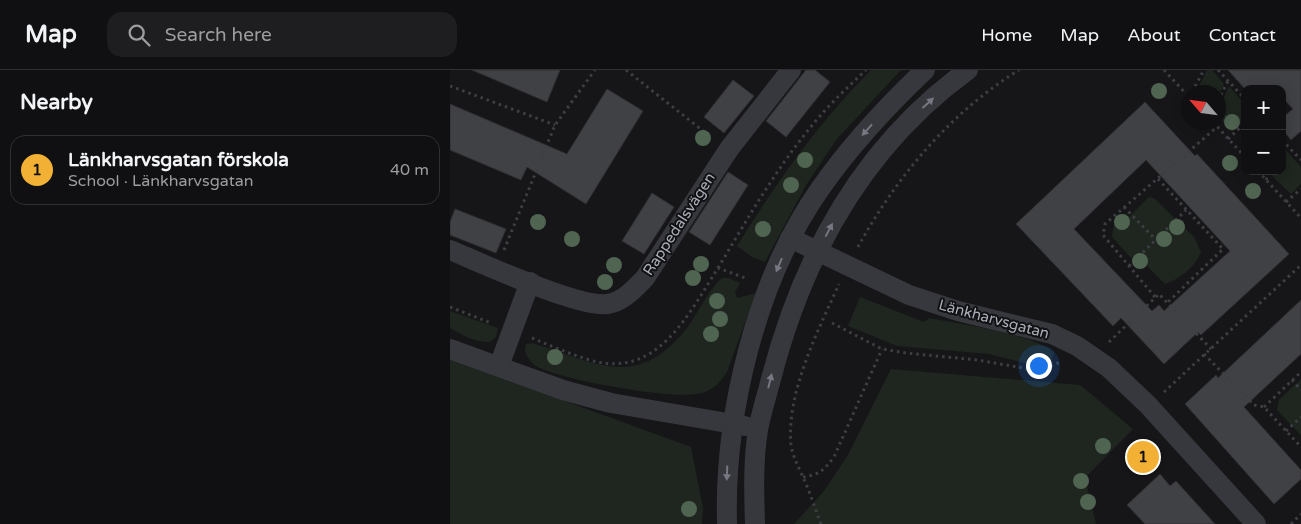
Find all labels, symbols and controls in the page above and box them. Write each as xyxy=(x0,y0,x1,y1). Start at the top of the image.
search box xyxy=(107,12,457,57)
text: Map xyxy=(25,20,77,49)
icon: search xyxy=(125,21,153,49)
text: Search here xyxy=(165,24,272,46)
text: Home xyxy=(981,24,1032,46)
text: Map xyxy=(1060,24,1099,46)
text: About xyxy=(1127,24,1181,46)
text: Contact xyxy=(1209,24,1276,46)
north arrow xyxy=(1181,85,1226,130)
map controls xyxy=(1241,85,1286,175)
button: + xyxy=(1241,85,1286,130)
text: Nearby xyxy=(20,90,93,115)
one-way arrow xyxy=(922,97,934,109)
one-way arrow xyxy=(862,124,873,137)
button: − xyxy=(1241,130,1286,175)
text: Länkharvsgatan förskola xyxy=(68,149,289,171)
text: 1 xyxy=(32,160,42,180)
text: 40 m xyxy=(390,160,429,180)
street label: Rappedalsvägen xyxy=(639,169,719,279)
text: School · Länkharvsgatan xyxy=(68,171,254,191)
one-way arrow xyxy=(824,223,833,237)
one-way arrow xyxy=(774,258,782,272)
street label: Länkharvsgatan xyxy=(937,296,1051,342)
your location xyxy=(1026,353,1052,379)
one-way arrow xyxy=(767,374,775,389)
pin: 1 xyxy=(1127,438,1159,476)
one-way arrow xyxy=(722,465,730,481)

